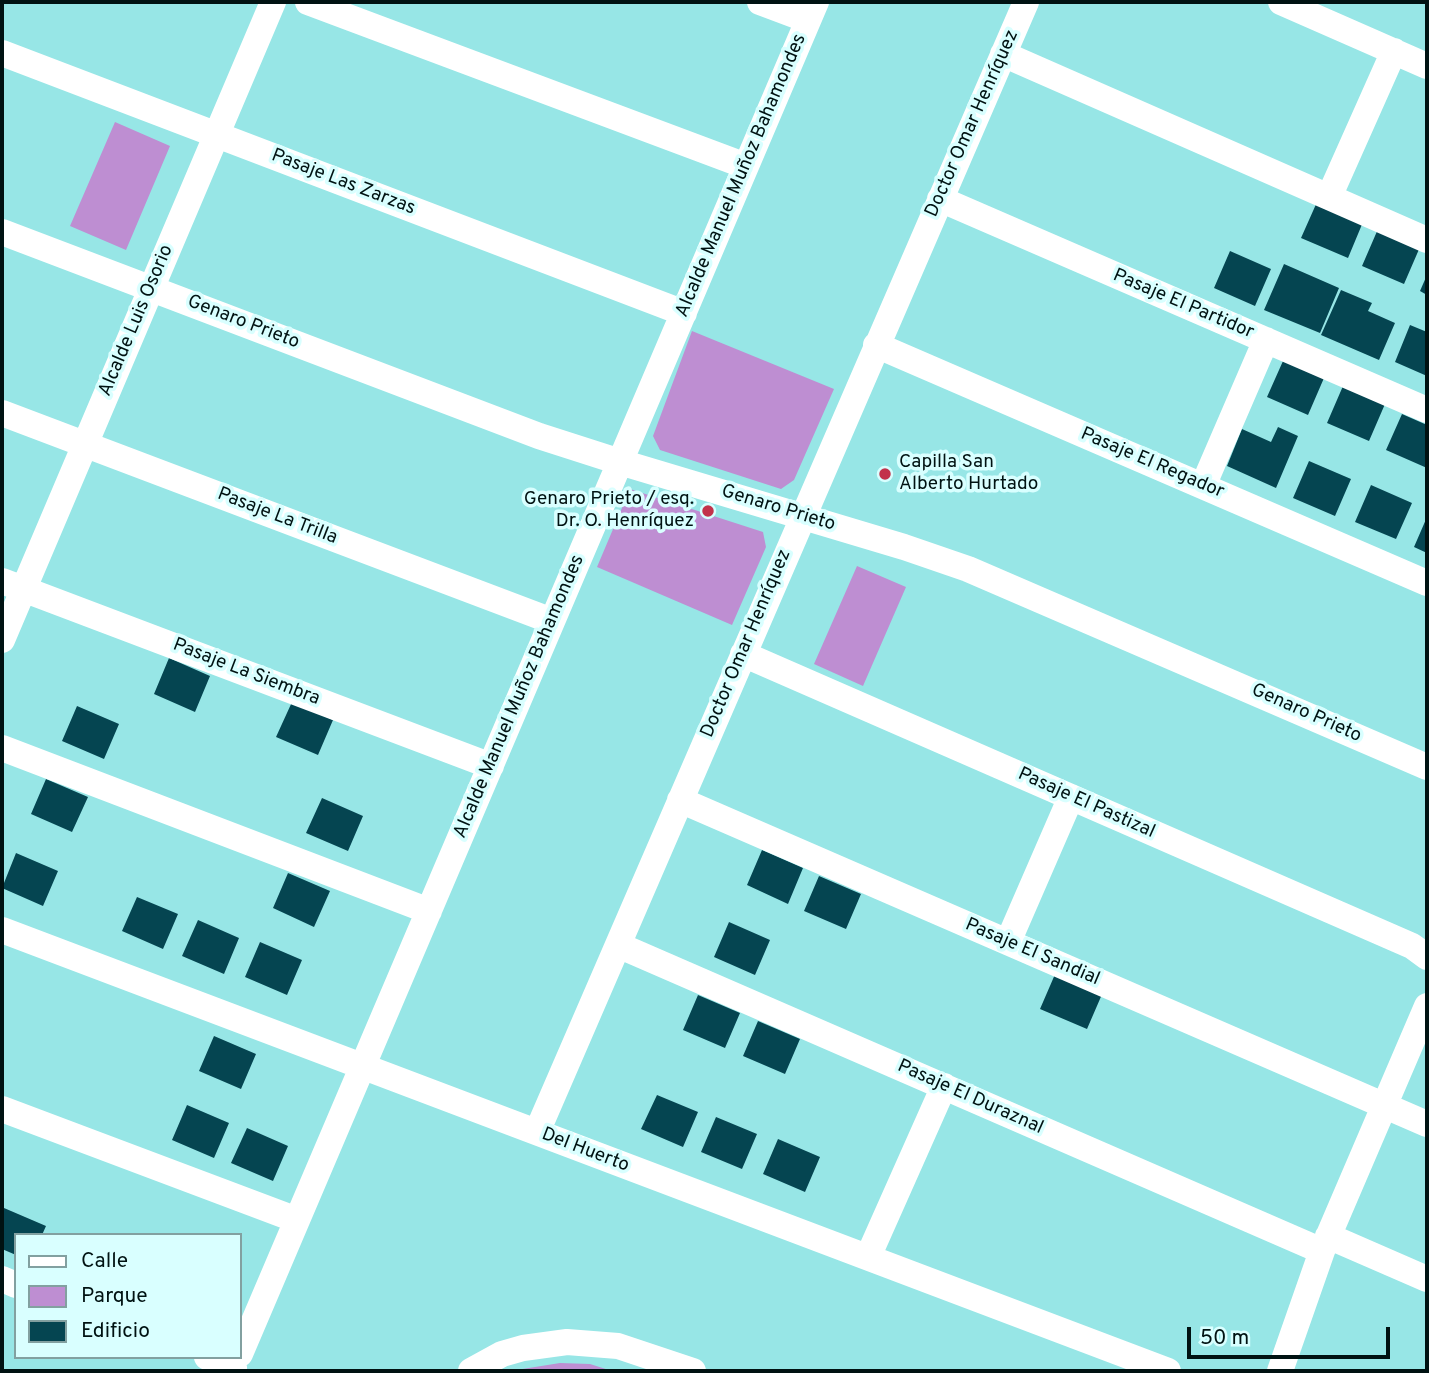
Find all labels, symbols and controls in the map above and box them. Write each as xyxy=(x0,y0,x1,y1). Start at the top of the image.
street label: Doctor Omar Henríquez xyxy=(921,27,1025,221)
street label: Alcalde Manuel Muñoz Bahamondes xyxy=(672,31,812,321)
street label: Pasaje Las Zarzas xyxy=(268,145,418,221)
street label: Alcalde Luis Osorio xyxy=(95,242,179,400)
street label: Pasaje El Partidor xyxy=(1109,265,1257,345)
street label: Genaro Prieto xyxy=(184,291,302,355)
street label: Pasaje El Regador xyxy=(1077,423,1227,505)
place label: Capilla San Alberto Hurtado xyxy=(899,452,1038,496)
marker: Capilla San Alberto Hurtado xyxy=(877,466,893,482)
street label: Genaro Prieto xyxy=(718,481,838,537)
street label: Pasaje La Trilla xyxy=(214,484,340,550)
place label: Genaro Prieto / esq. Dr. O. Henríquez xyxy=(524,489,694,533)
marker: Genaro Prieto / esq. Dr. O. Henríquez xyxy=(700,503,716,519)
street label: Doctor Omar Henríquez xyxy=(697,546,797,742)
street label: Alcalde Manuel Muñoz Bahamondes xyxy=(450,552,590,842)
street label: Pasaje La Siembra xyxy=(169,634,323,712)
street label: Genaro Prieto xyxy=(1247,680,1365,748)
street label: Pasaje El Pastizal xyxy=(1014,764,1158,844)
street label: Pasaje El Sandial xyxy=(961,914,1103,992)
street label: Pasaje El Duraznal xyxy=(893,1056,1047,1140)
street label: Del Huerto xyxy=(538,1124,632,1178)
legend xyxy=(14,1233,242,1359)
text: Calle xyxy=(81,1248,128,1275)
text: Parque xyxy=(81,1283,148,1310)
scale bar xyxy=(1191,1314,1394,1358)
text: Edificio xyxy=(81,1318,150,1345)
text: 50 m xyxy=(1200,1325,1249,1352)

